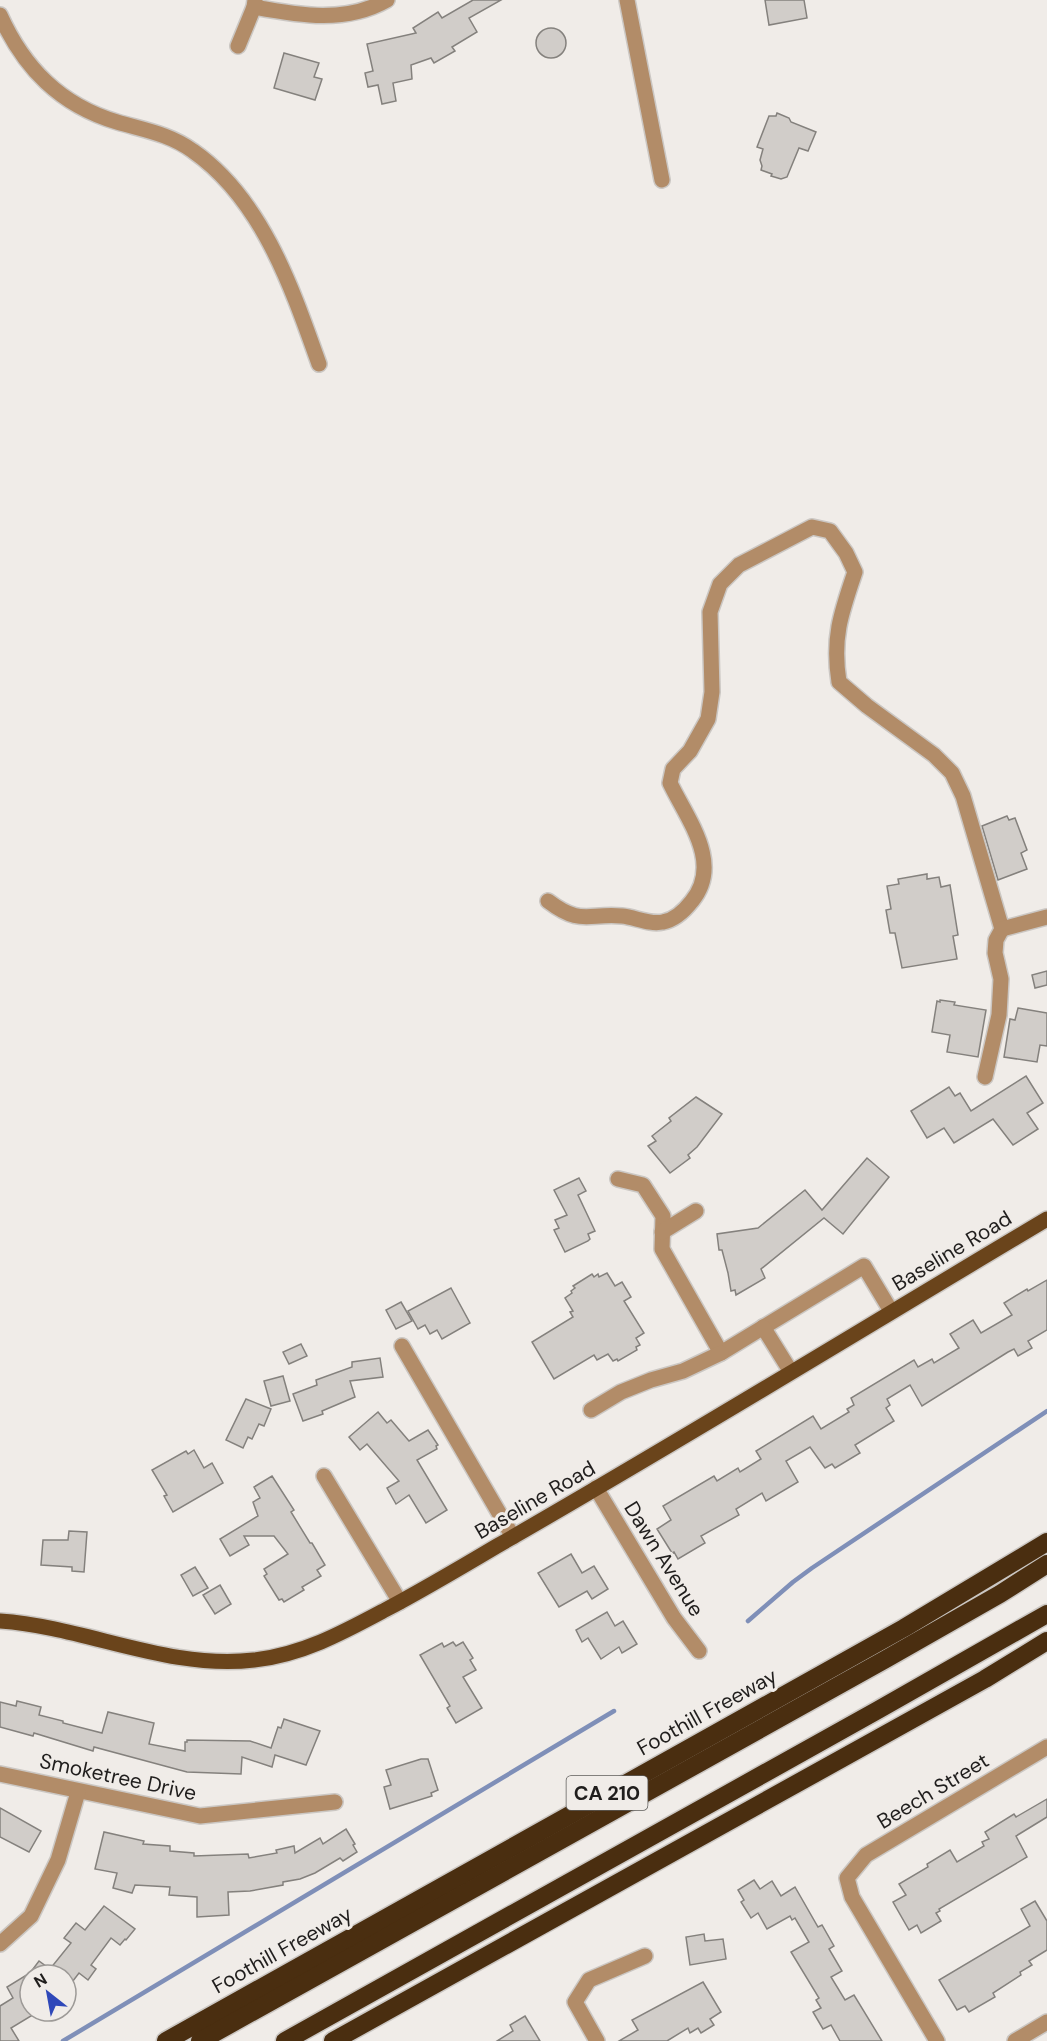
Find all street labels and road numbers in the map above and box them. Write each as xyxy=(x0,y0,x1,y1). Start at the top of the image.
street label: Baseline Road xyxy=(887,1204,1017,1298)
street label: Baseline Road xyxy=(470,1454,600,1546)
street label: Dawn Avenue xyxy=(618,1496,711,1622)
street label: Foothill Freeway xyxy=(632,1662,782,1762)
street label: Smoketree Drive xyxy=(37,1747,199,1807)
street label: Beech Street xyxy=(872,1747,994,1835)
road number: CA 210 xyxy=(566,1776,648,1810)
street label: Foothill Freeway xyxy=(207,1900,357,2000)

